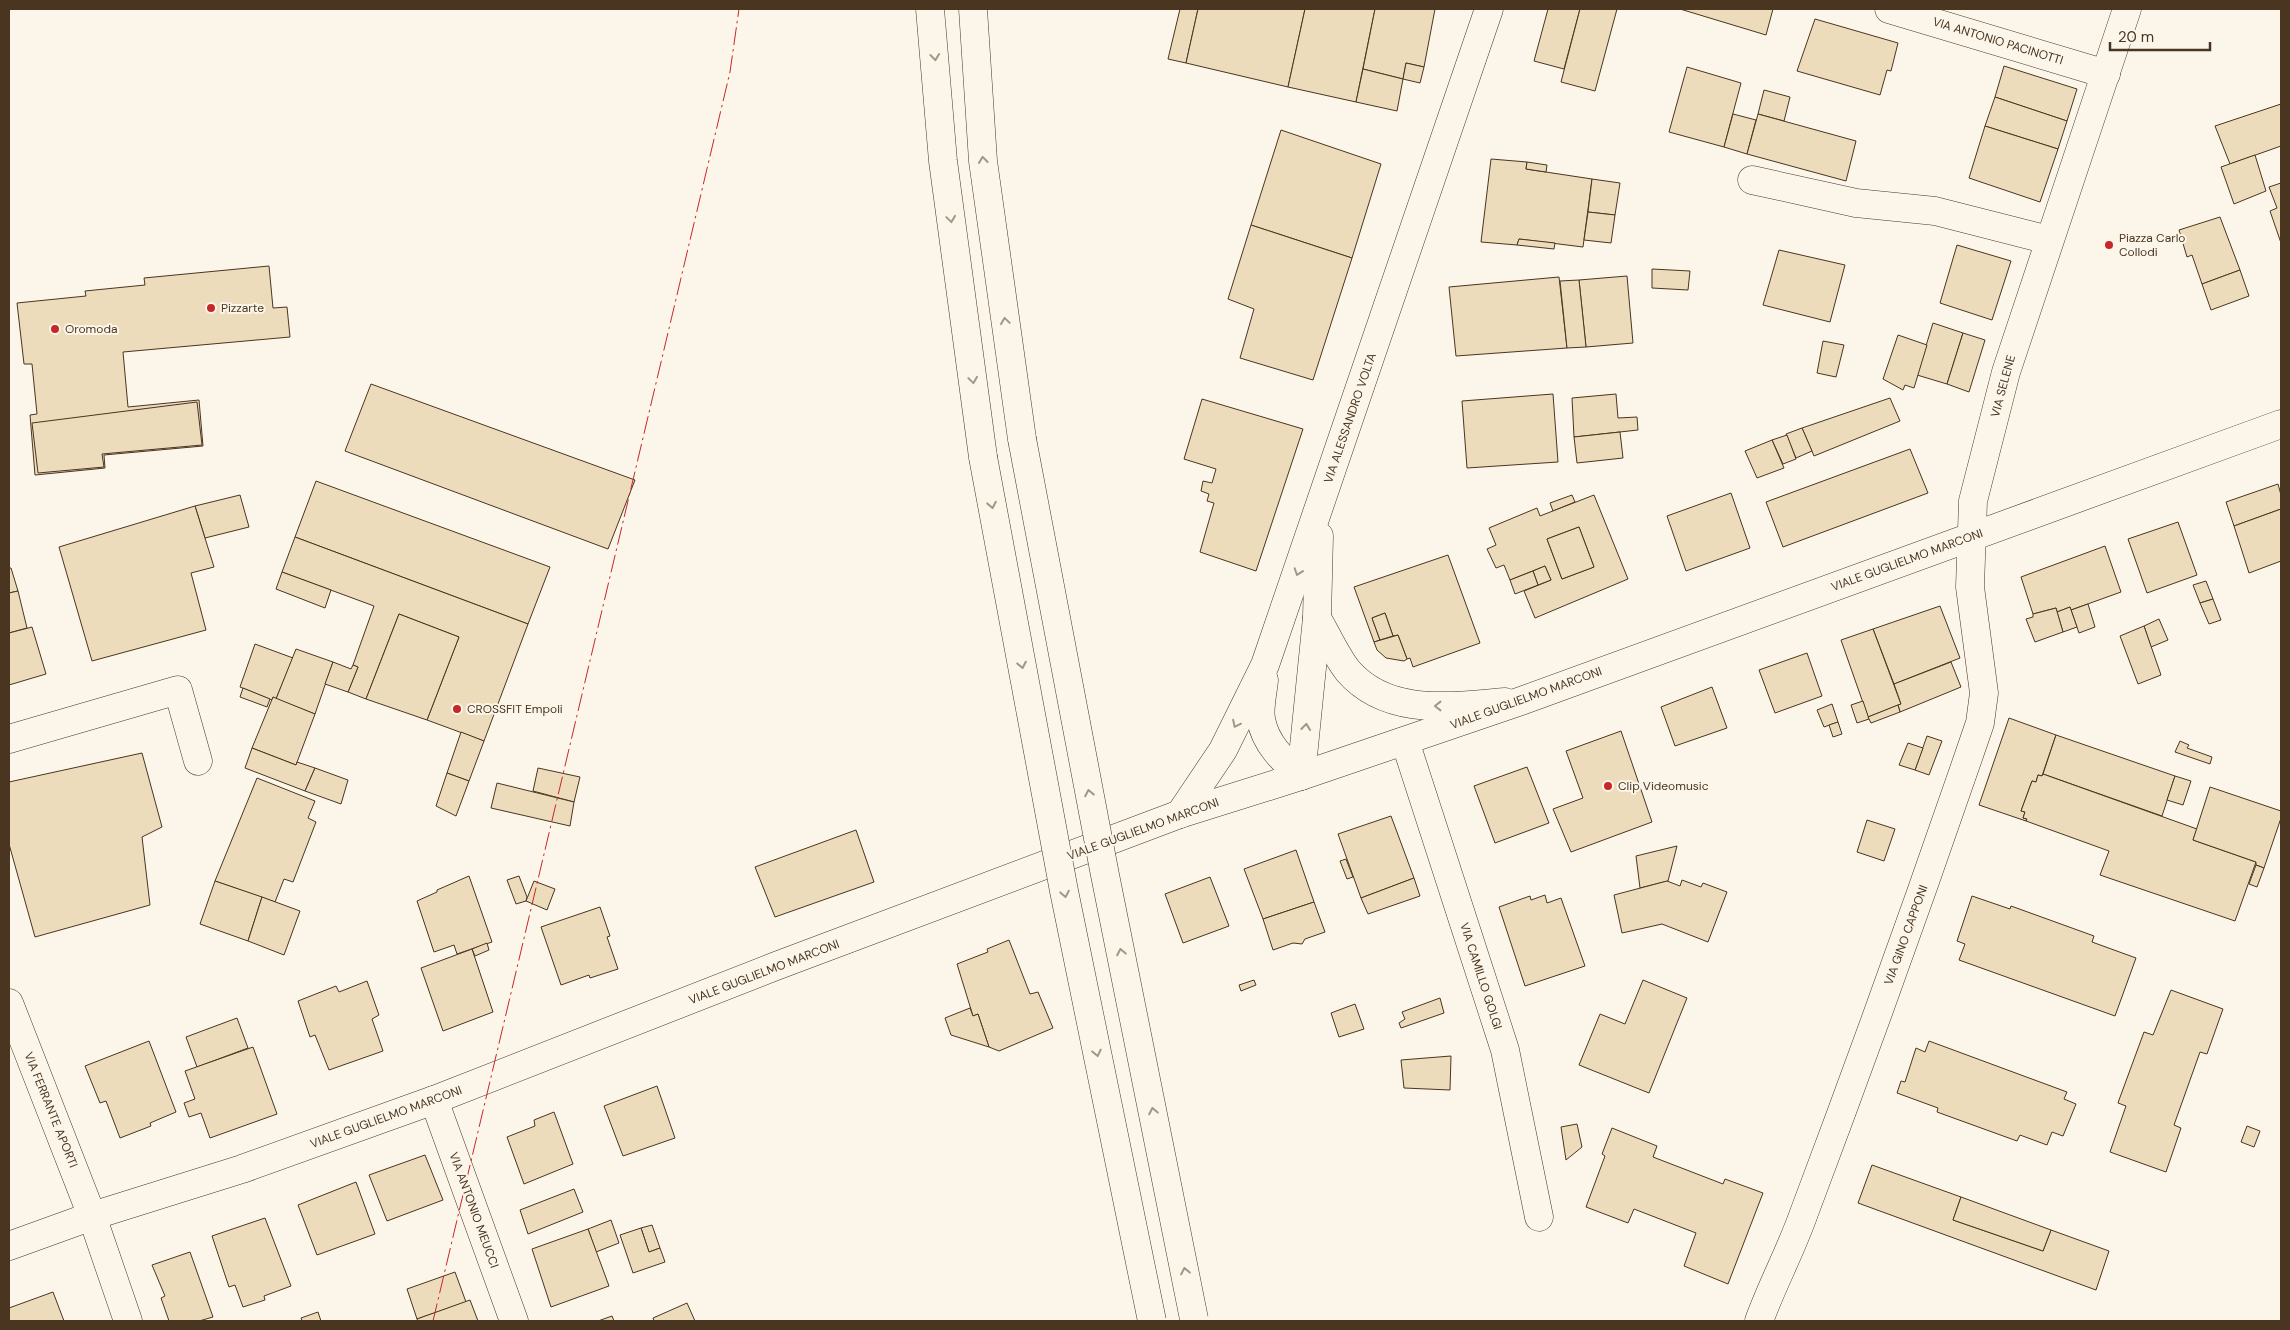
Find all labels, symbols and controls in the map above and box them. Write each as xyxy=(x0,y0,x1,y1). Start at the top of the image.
street label: VIA ANTONIO PACINOTTI xyxy=(1931,14,2065,68)
scale bar xyxy=(2110,20,2210,52)
text: 20 m xyxy=(2118,27,2154,47)
one-way arrow xyxy=(929,54,940,62)
one-way arrow xyxy=(978,156,989,164)
one-way arrow xyxy=(945,215,956,223)
place label: Piazza Carlo Collodi xyxy=(2119,230,2185,260)
marker: Piazza Carlo Collodi xyxy=(2103,239,2115,251)
place label: Pizzarte xyxy=(221,300,264,316)
marker: Pizzarte xyxy=(205,302,217,314)
one-way arrow xyxy=(1000,317,1011,325)
place label: Oromoda xyxy=(65,321,117,337)
marker: Oromoda xyxy=(49,323,61,335)
street label: VIA ALESSANDRO VOLTA xyxy=(1320,351,1380,485)
street label: VIA SELENE xyxy=(1987,353,2019,419)
one-way arrow xyxy=(967,376,977,384)
one-way arrow xyxy=(986,501,997,510)
street label: VIALE GUGLIELMO MARCONI xyxy=(1829,525,1985,595)
one-way arrow xyxy=(1293,567,1303,576)
one-way arrow xyxy=(1016,661,1026,669)
street label: VIALE GUGLIELMO MARCONI xyxy=(1448,663,1604,733)
place label: CROSSFIT Empoli xyxy=(467,701,563,717)
one-way arrow xyxy=(1433,701,1441,711)
marker: CROSSFIT Empoli xyxy=(451,703,463,715)
one-way arrow xyxy=(1232,719,1242,728)
one-way arrow xyxy=(1300,723,1311,731)
place label: Clip Videomusic xyxy=(1618,778,1709,794)
marker: Clip Videomusic xyxy=(1602,780,1614,792)
one-way arrow xyxy=(1085,788,1095,797)
street label: VIALE GUGLIELMO MARCONI xyxy=(1065,794,1221,864)
street label: VIA GINO CAPPONI xyxy=(1880,883,1932,987)
one-way arrow xyxy=(1059,889,1069,898)
street label: VIA CAMILLO GOLGI xyxy=(1456,921,1506,1031)
street label: VIALE GUGLIELMO MARCONI xyxy=(686,936,842,1008)
one-way arrow xyxy=(1116,948,1127,957)
one-way arrow xyxy=(1092,1048,1102,1057)
street label: VIA FERRANTE APORTI xyxy=(20,1050,82,1170)
street label: VIALE GUGLIELMO MARCONI xyxy=(308,1082,464,1152)
one-way arrow xyxy=(1148,1107,1159,1116)
street label: VIA ANTONIO MEUCCI xyxy=(446,1150,502,1270)
one-way arrow xyxy=(1180,1266,1191,1275)

